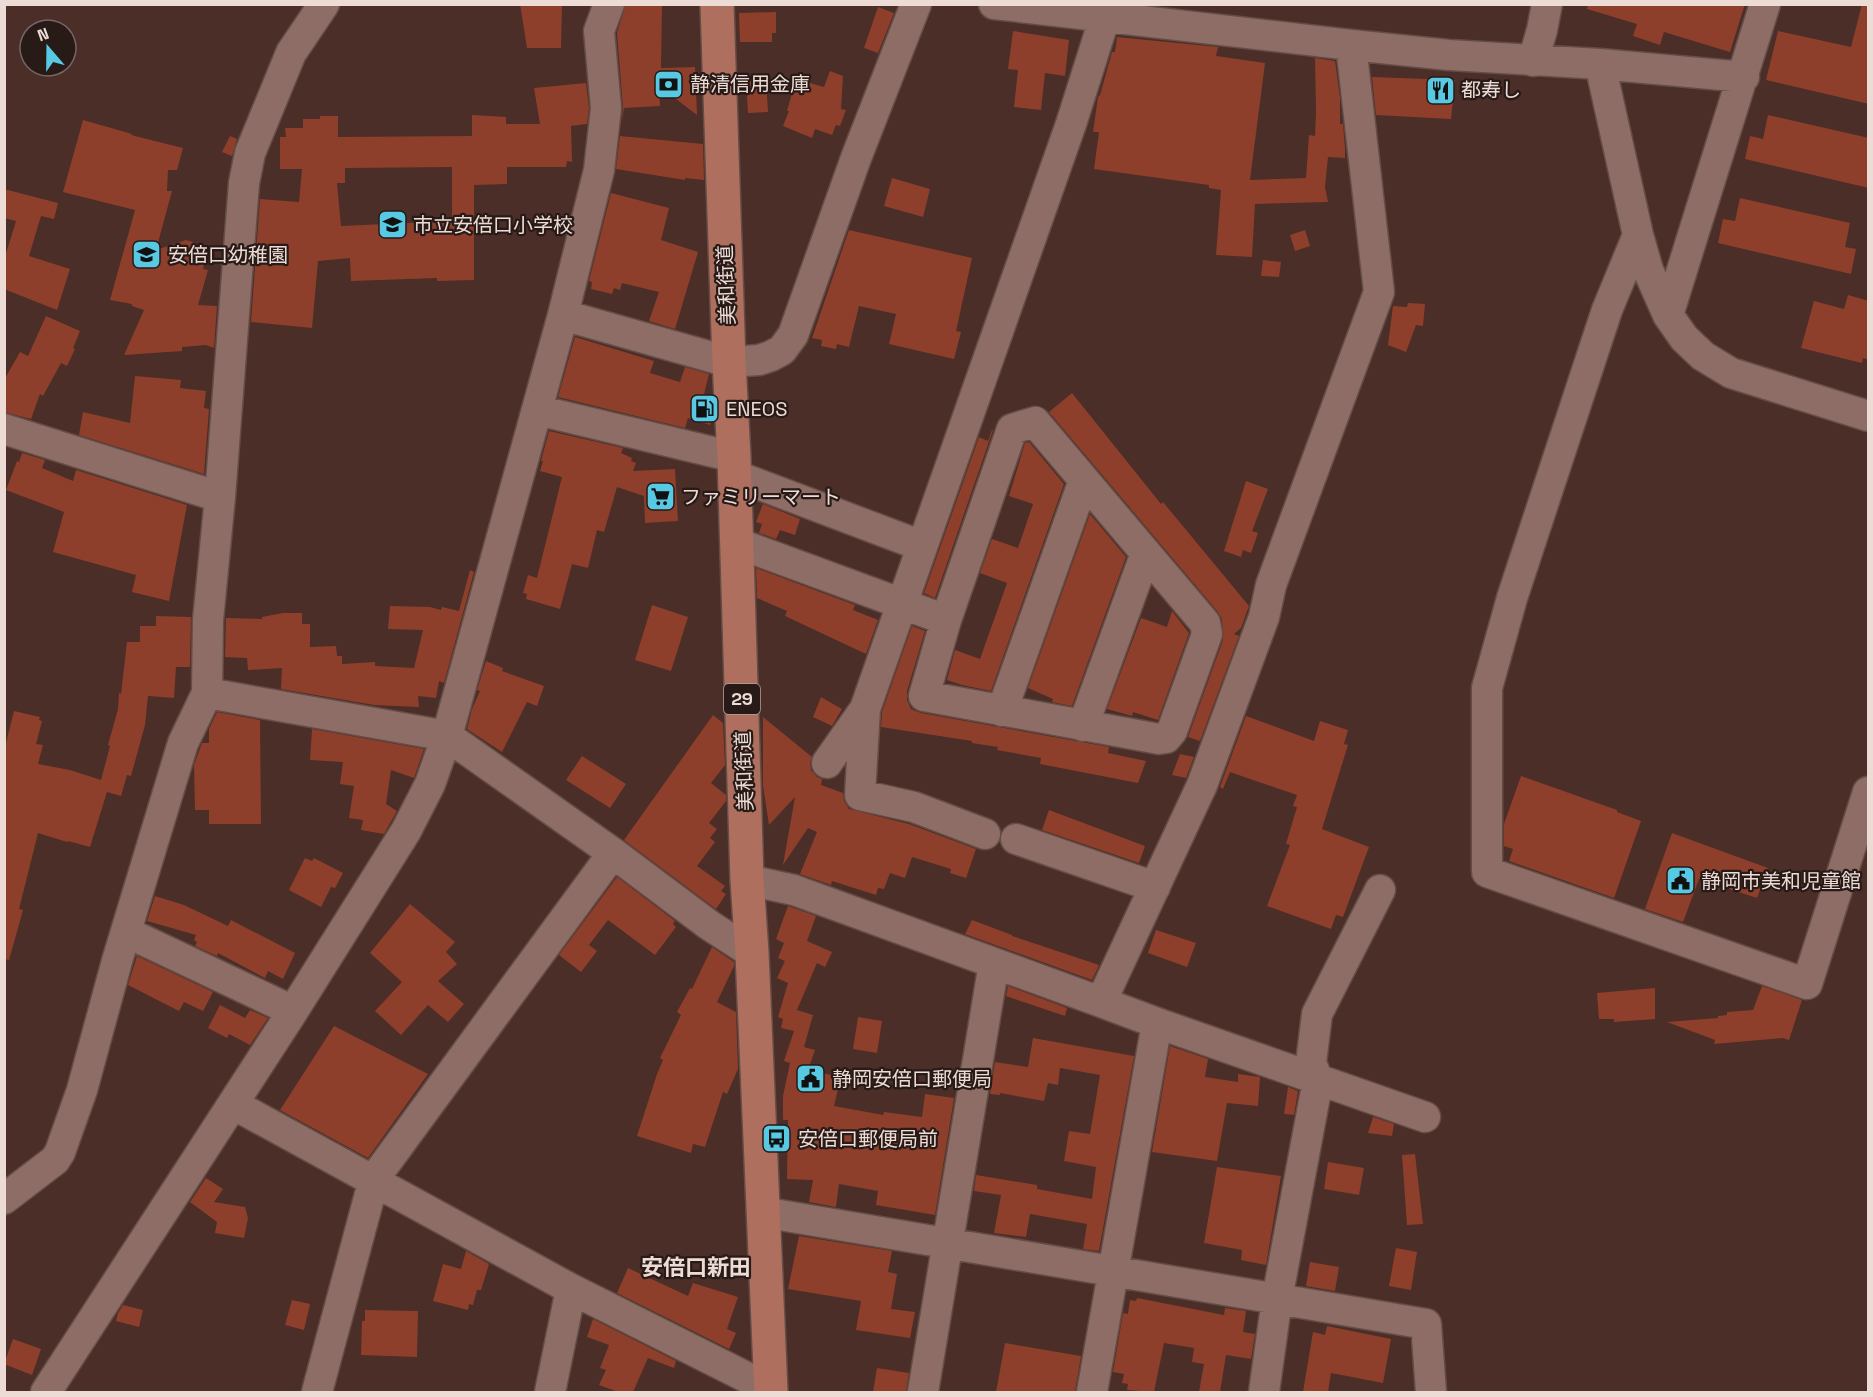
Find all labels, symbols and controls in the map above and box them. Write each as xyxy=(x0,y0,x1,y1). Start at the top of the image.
north arrow xyxy=(18,18,78,78)
text: N xyxy=(34,23,52,46)
bank icon: 静清信用金庫 xyxy=(653,68,685,100)
place label: 静清信用金庫 xyxy=(690,71,810,97)
restaurant icon: 都寿し xyxy=(1424,74,1456,106)
place label: 都寿し xyxy=(1461,77,1521,103)
school or university icon: 市立安倍口小学校 xyxy=(376,209,408,241)
place label: 市立安倍口小学校 xyxy=(413,212,573,238)
school or university icon: 安倍口幼稚園 xyxy=(131,239,163,271)
place label: 安倍口幼稚園 xyxy=(168,242,288,268)
street label: 美和街道 xyxy=(712,245,740,325)
fuel station icon: ENEOS xyxy=(689,393,721,425)
place label: ENEOS xyxy=(726,396,787,422)
supermarket icon: ファミリーマート xyxy=(644,481,676,513)
place label: ファミリーマート xyxy=(681,484,841,510)
road number: 29 xyxy=(724,684,760,714)
street label: 美和街道 xyxy=(730,731,758,811)
public building icon: 静岡市美和児童館 xyxy=(1664,865,1696,897)
place label: 静岡市美和児童館 xyxy=(1701,868,1861,894)
public building icon: 静岡安倍口郵便局 xyxy=(795,1063,827,1095)
place label: 静岡安倍口郵便局 xyxy=(832,1066,992,1092)
bus stop icon: 安倍口郵便局前 xyxy=(761,1123,793,1155)
place label: 安倍口郵便局前 xyxy=(798,1126,938,1152)
district label: 安倍口新田 xyxy=(641,1253,751,1281)

